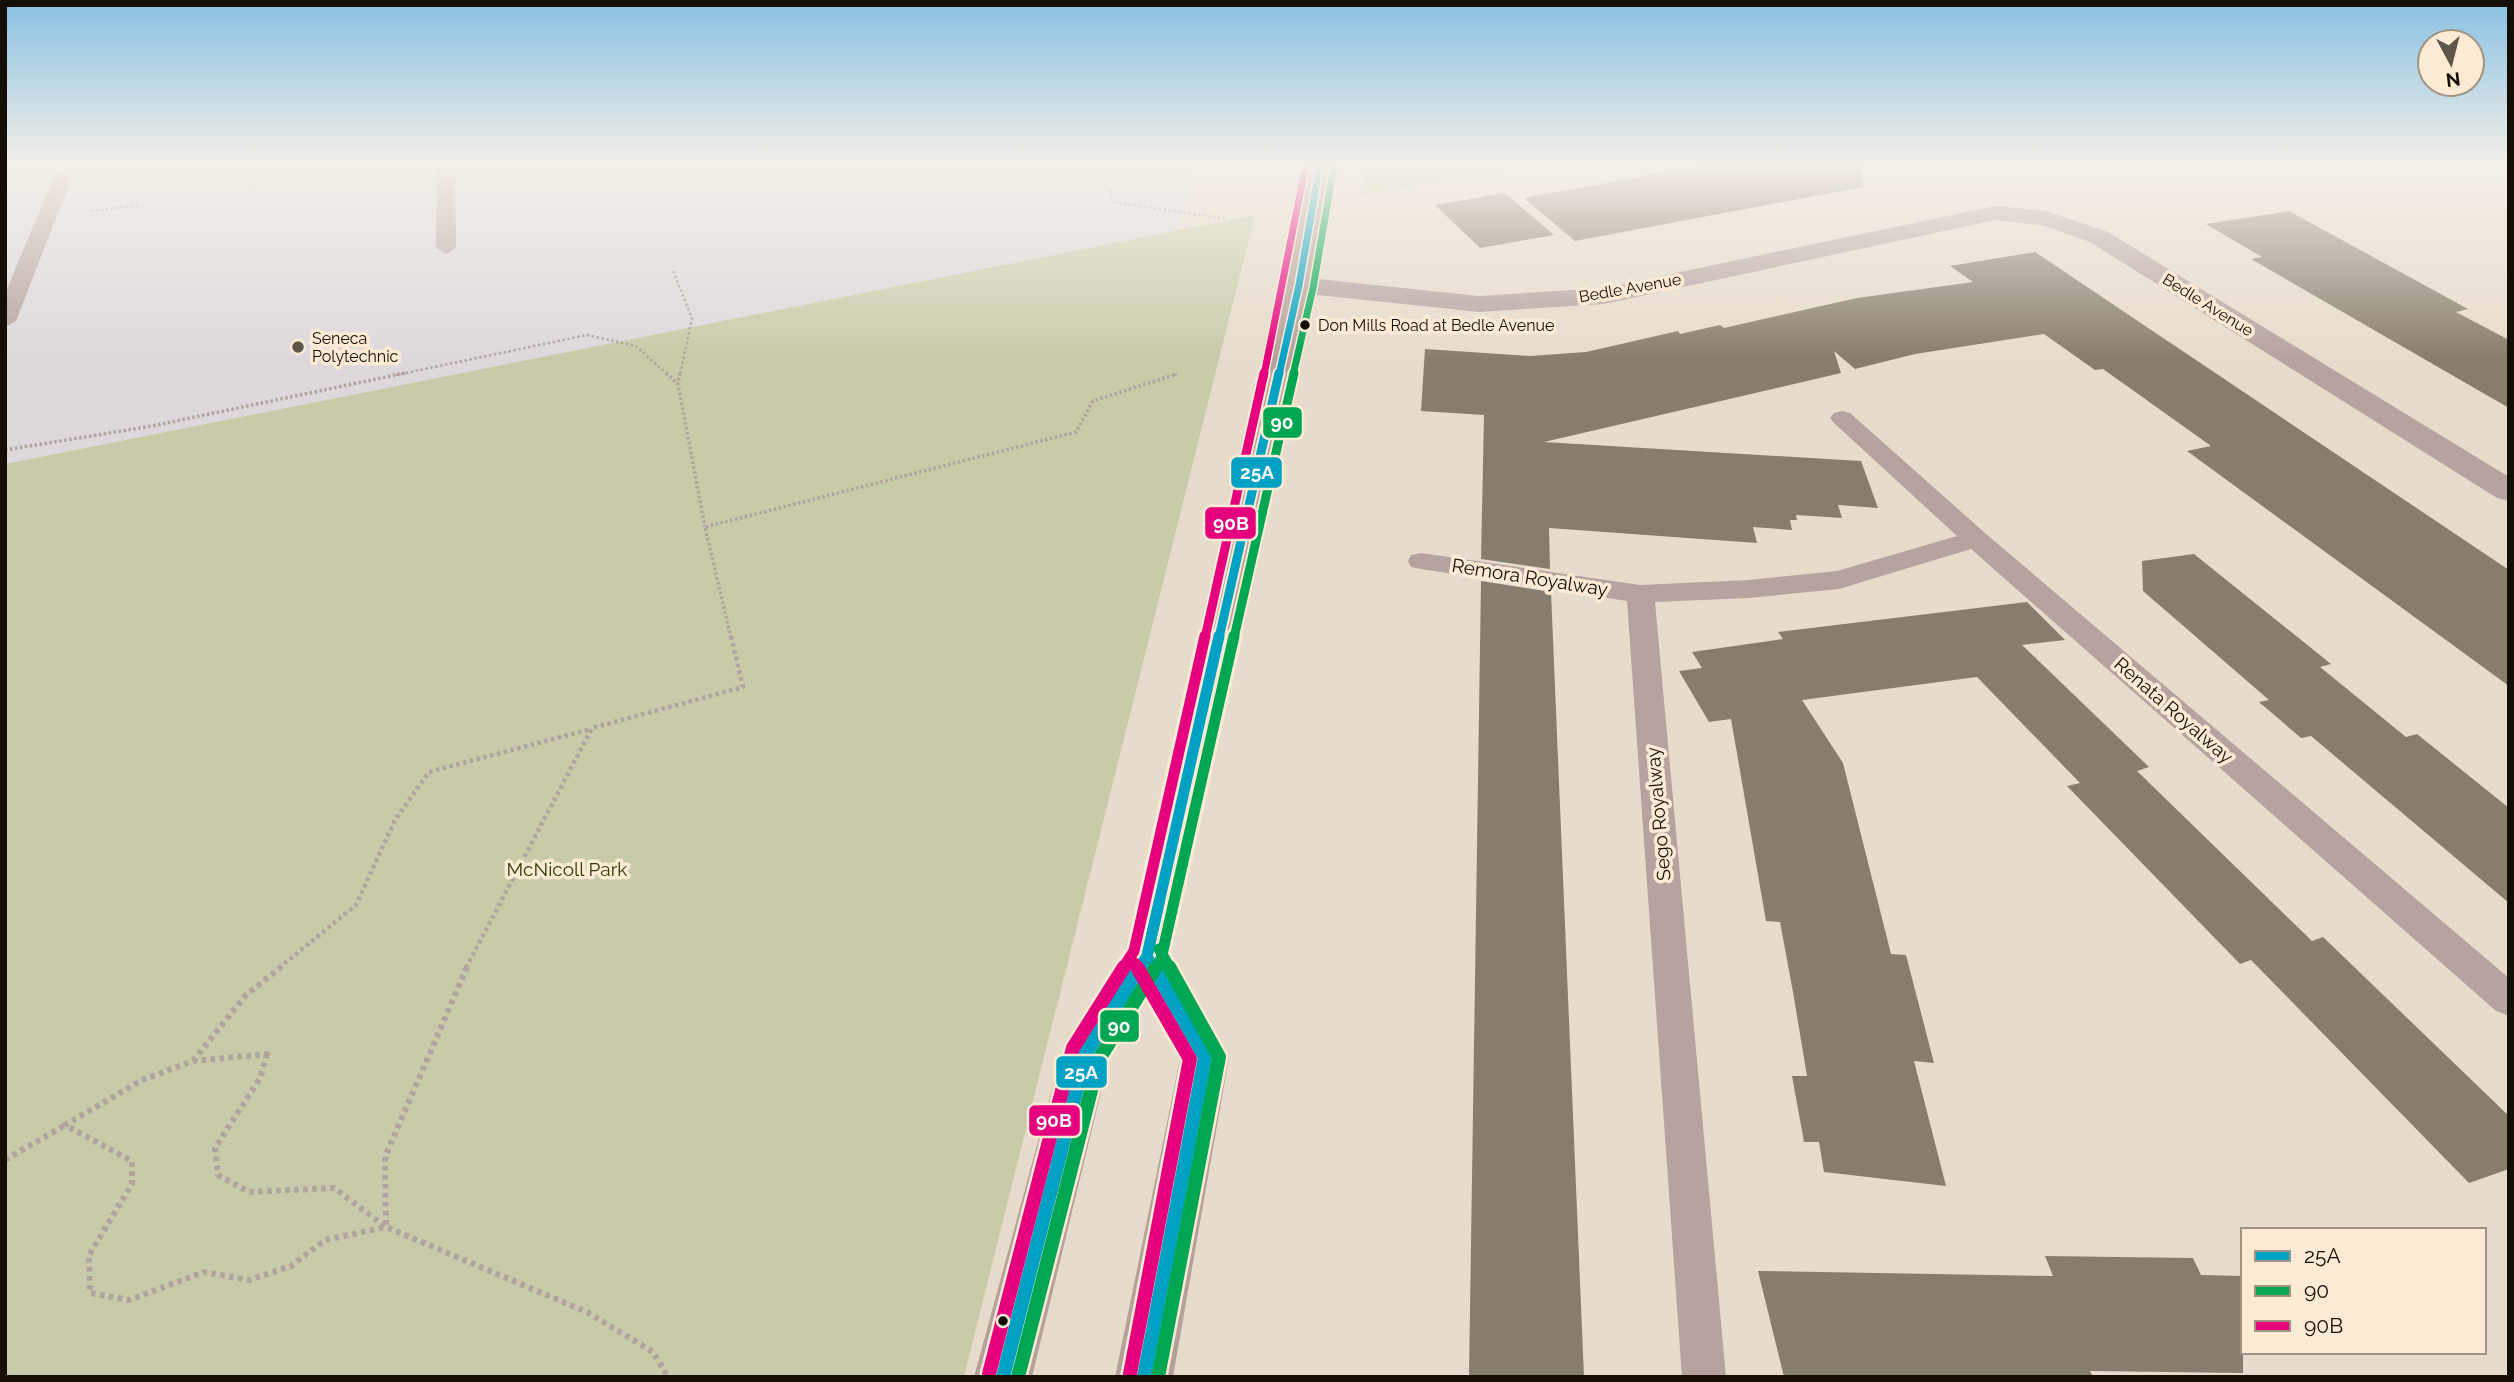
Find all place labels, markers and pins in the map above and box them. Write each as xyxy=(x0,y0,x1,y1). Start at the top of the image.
place label: Don Mills Road at Bedle Avenue xyxy=(1318,316,1554,335)
marker: Don Mills Road at Bedle Avenue xyxy=(1298,318,1312,332)
place label: Seneca Polytechnic xyxy=(312,329,399,366)
marker: Seneca Polytechnic xyxy=(290,339,306,355)
unlabelled marker xyxy=(996,1314,1010,1328)

